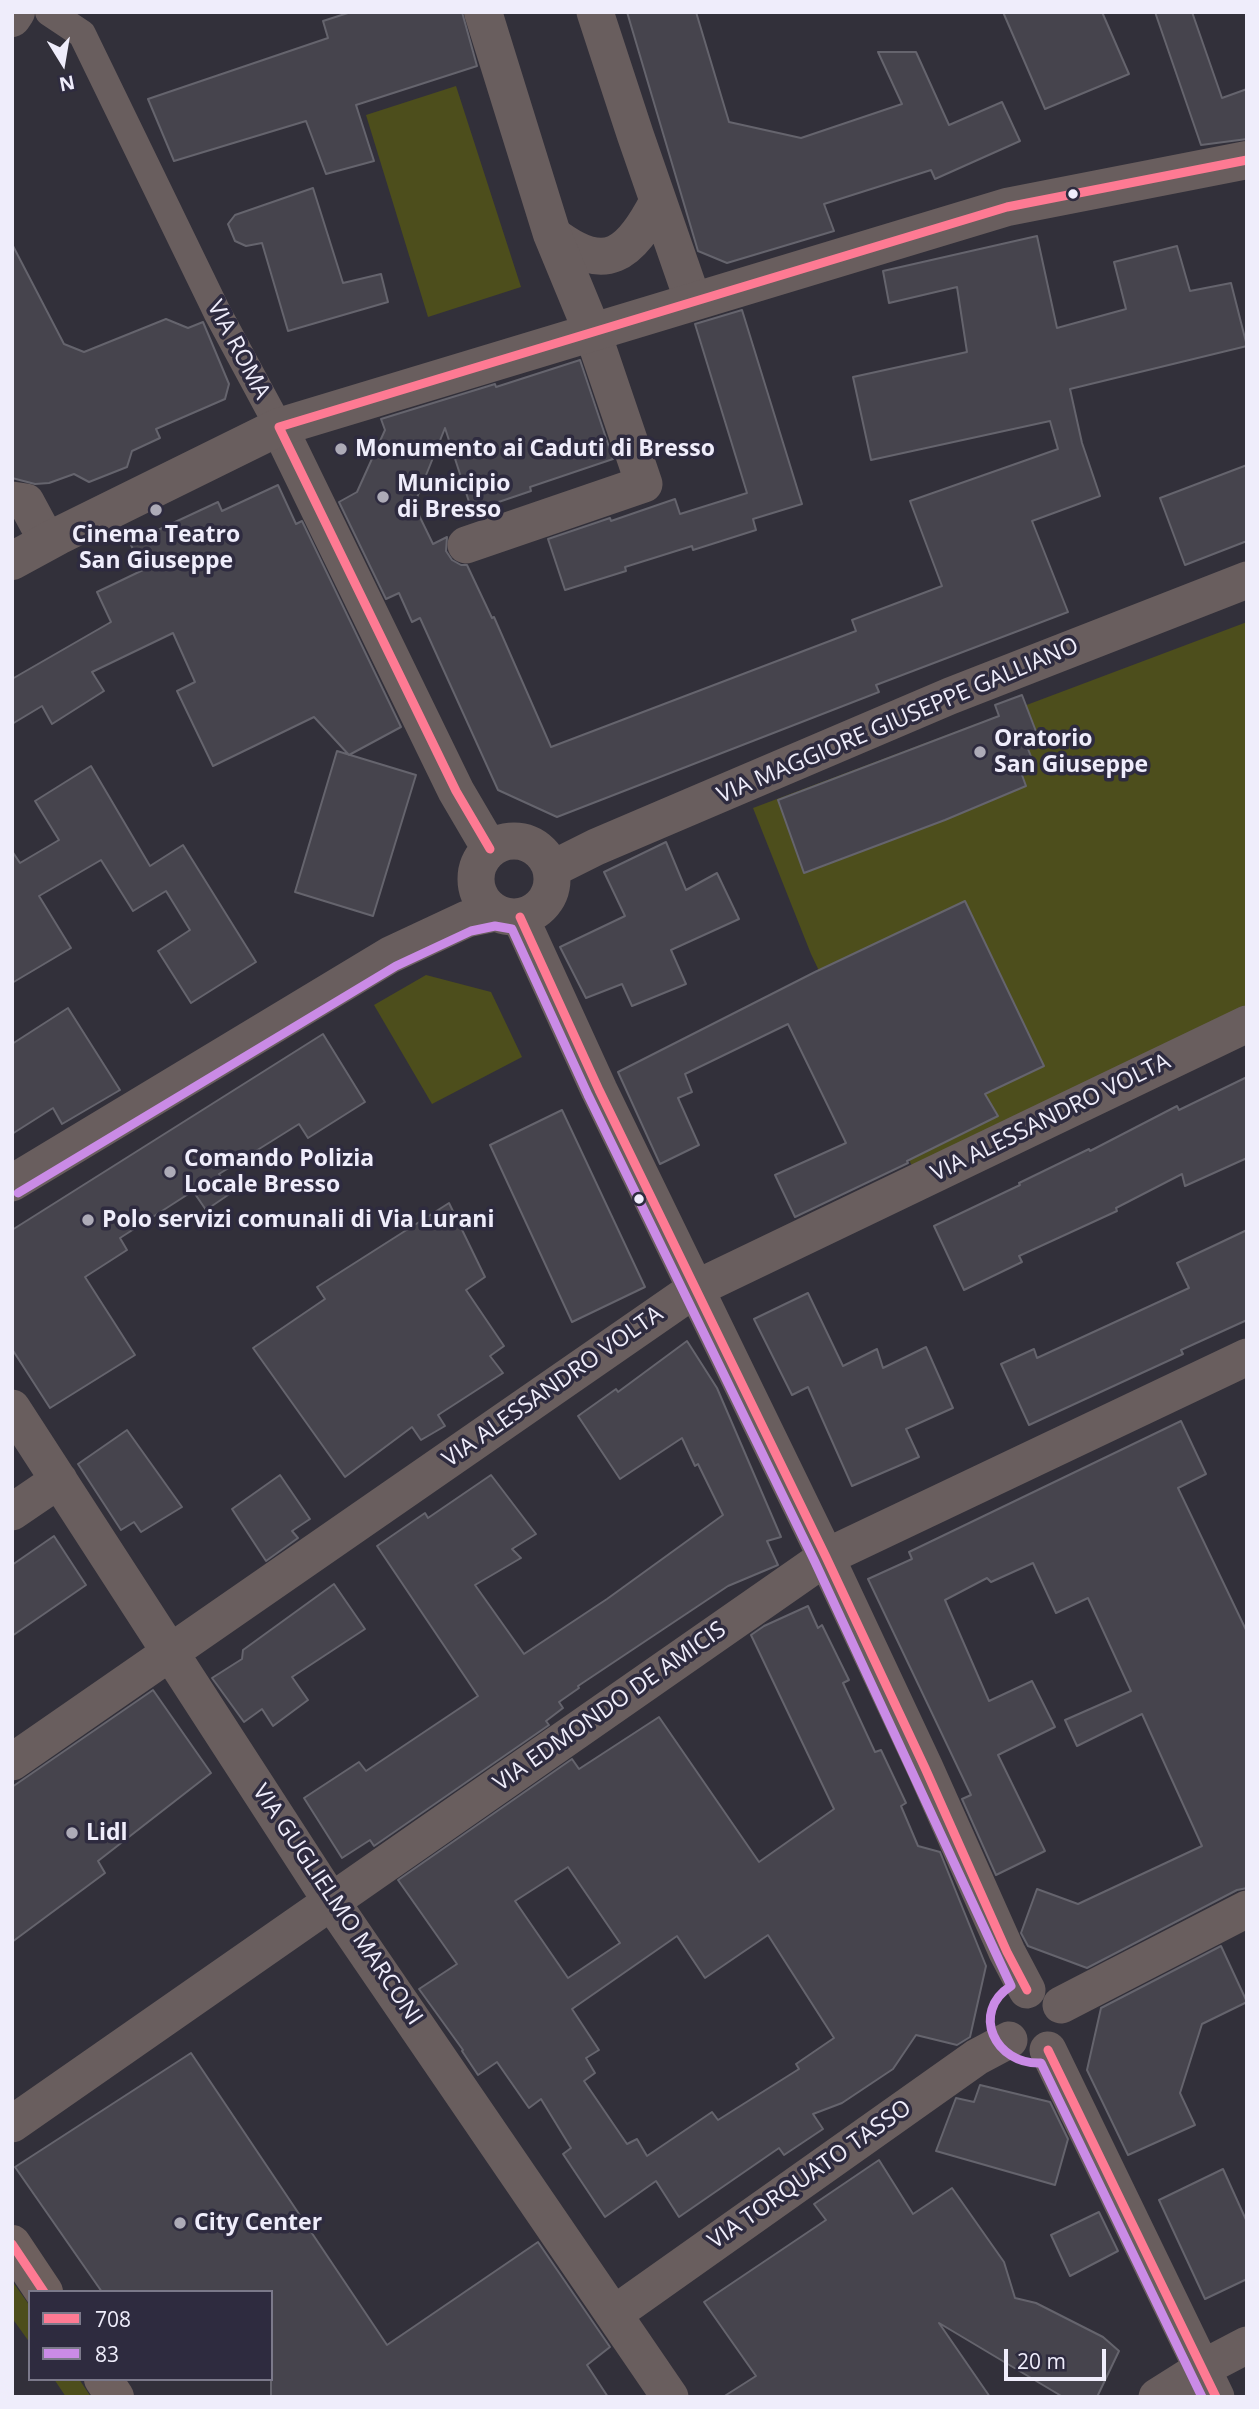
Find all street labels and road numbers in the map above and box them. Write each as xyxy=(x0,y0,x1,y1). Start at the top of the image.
street label: VIA ROMA xyxy=(200,296,276,404)
street label: VIA MAGGIORE GIUSEPPE GALLIANO xyxy=(713,632,1083,810)
street label: VIA ALESSANDRO VOLTA xyxy=(927,1048,1175,1188)
street label: VIA ALESSANDRO VOLTA xyxy=(438,1300,668,1474)
street label: VIA EDMONDO DE AMICIS xyxy=(489,1616,731,1798)
street label: VIA GUGLIELMO MARCONI xyxy=(246,1779,428,2031)
street label: VIA TORQUATO TASSO xyxy=(703,2094,917,2256)

